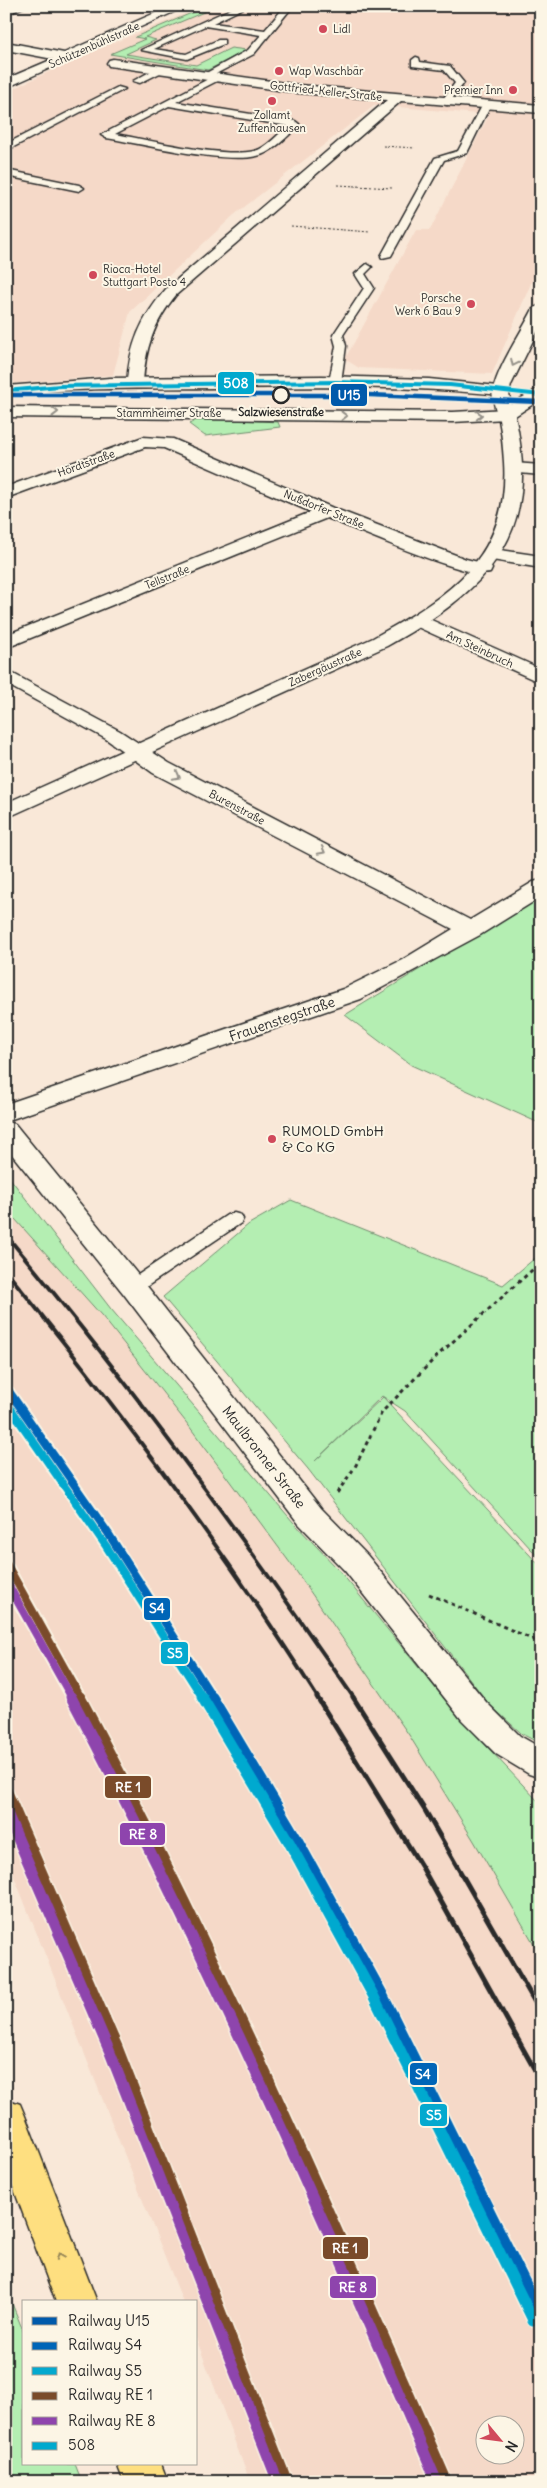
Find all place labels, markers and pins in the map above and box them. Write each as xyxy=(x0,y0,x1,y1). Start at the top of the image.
place label: Lidl xyxy=(333,22,350,36)
marker: Lidl xyxy=(317,23,329,35)
place label: Wap Waschbär xyxy=(289,64,364,78)
marker: Wap Waschbär xyxy=(273,65,285,77)
place label: Premier Inn xyxy=(444,83,503,97)
marker: Premier Inn xyxy=(507,84,519,96)
marker: Zollamt Zuffenhausen xyxy=(266,95,278,107)
place label: Zollamt Zuffenhausen xyxy=(238,108,306,135)
place label: Rioca-Hotel Stuttgart Posto 4 xyxy=(103,262,186,289)
marker: Rioca-Hotel Stuttgart Posto 4 xyxy=(87,269,99,281)
place label: Porsche Werk 6 Bau 9 xyxy=(395,291,461,318)
marker: Porsche Werk 6 Bau 9 xyxy=(465,298,477,310)
marker: Salzwiesenstraße xyxy=(272,386,290,404)
place label: Salzwiesenstraße xyxy=(238,405,324,419)
place label: RUMOLD GmbH & Co KG xyxy=(282,1122,384,1156)
marker: RUMOLD GmbH & Co KG xyxy=(266,1133,278,1145)

